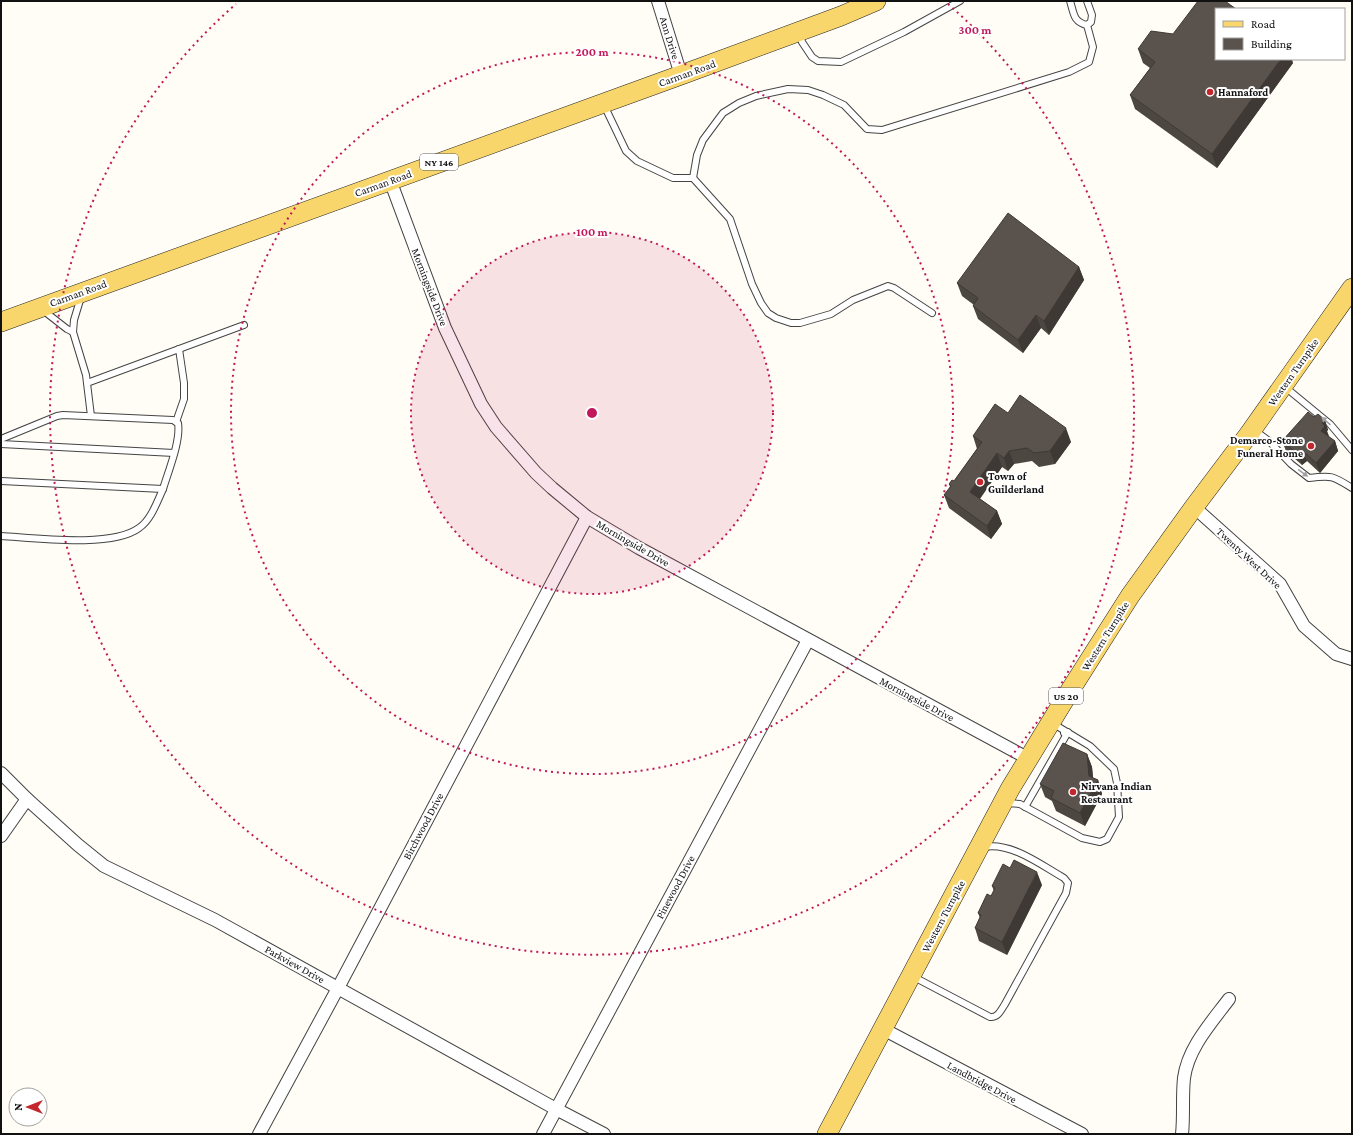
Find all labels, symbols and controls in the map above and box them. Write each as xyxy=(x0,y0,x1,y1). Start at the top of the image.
legend xyxy=(1215,8,1345,60)
street label: Ann Drive xyxy=(658,15,682,61)
text: Road xyxy=(1251,17,1276,31)
text: 300 m xyxy=(959,23,992,37)
text: Building xyxy=(1251,37,1292,51)
text: 200 m xyxy=(575,45,609,59)
street label: Carman Road xyxy=(657,57,717,89)
place label: Hannaford xyxy=(1218,86,1268,98)
marker: Hannaford xyxy=(1205,87,1215,97)
road number: NY 146 xyxy=(420,154,458,170)
street label: Carman Road xyxy=(353,167,413,199)
text: 100 m xyxy=(576,225,609,239)
street label: Morningside Drive xyxy=(409,246,450,328)
street label: Carman Road xyxy=(48,277,108,309)
street label: Western Turnpike xyxy=(1265,336,1322,408)
centre of rings xyxy=(585,406,599,420)
one-way arrow xyxy=(1321,416,1331,425)
place label: Demarco-Stone Funeral Home xyxy=(1230,434,1303,459)
marker: Demarco-Stone Funeral Home xyxy=(1306,441,1316,451)
one-way arrow xyxy=(1297,469,1308,477)
place label: Town of Guilderland xyxy=(988,470,1044,495)
marker: Town of Guilderland xyxy=(975,477,985,487)
street label: Morningside Drive xyxy=(594,517,672,570)
street label: Twenty West Drive xyxy=(1214,525,1284,592)
street label: Western Turnpike xyxy=(1079,599,1132,673)
street label: Morningside Drive xyxy=(877,674,956,725)
road number: US 20 xyxy=(1049,688,1083,704)
place label: Nirvana Indian Restaurant xyxy=(1081,780,1152,805)
marker: Nirvana Indian Restaurant xyxy=(1068,787,1078,797)
street label: Birchwood Drive xyxy=(400,791,446,861)
street label: Pinewood Drive xyxy=(653,853,697,921)
street label: Western Turnpike xyxy=(919,878,968,954)
street label: Parkview Drive xyxy=(263,943,327,985)
street label: Landbridge Drive xyxy=(945,1059,1019,1106)
north arrow xyxy=(8,1087,48,1127)
text: N xyxy=(12,1103,24,1111)

